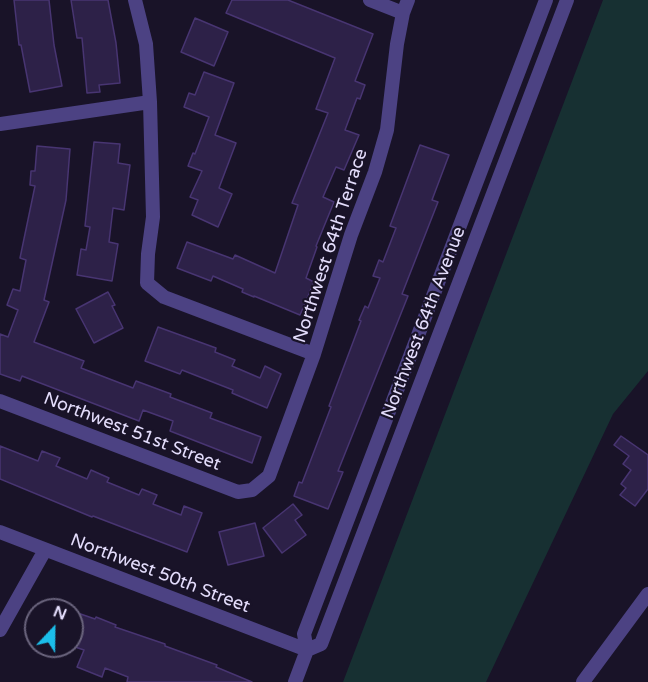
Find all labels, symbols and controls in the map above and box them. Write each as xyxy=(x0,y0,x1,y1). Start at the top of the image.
street label: Northwest 64th Terrace xyxy=(289,146,373,346)
street label: Northwest 64th Avenue xyxy=(377,224,471,422)
street label: Northwest 51st Street xyxy=(40,388,224,476)
street label: Northwest 50th Street xyxy=(67,530,253,618)
north arrow xyxy=(24,598,84,658)
text: N xyxy=(50,601,70,625)

